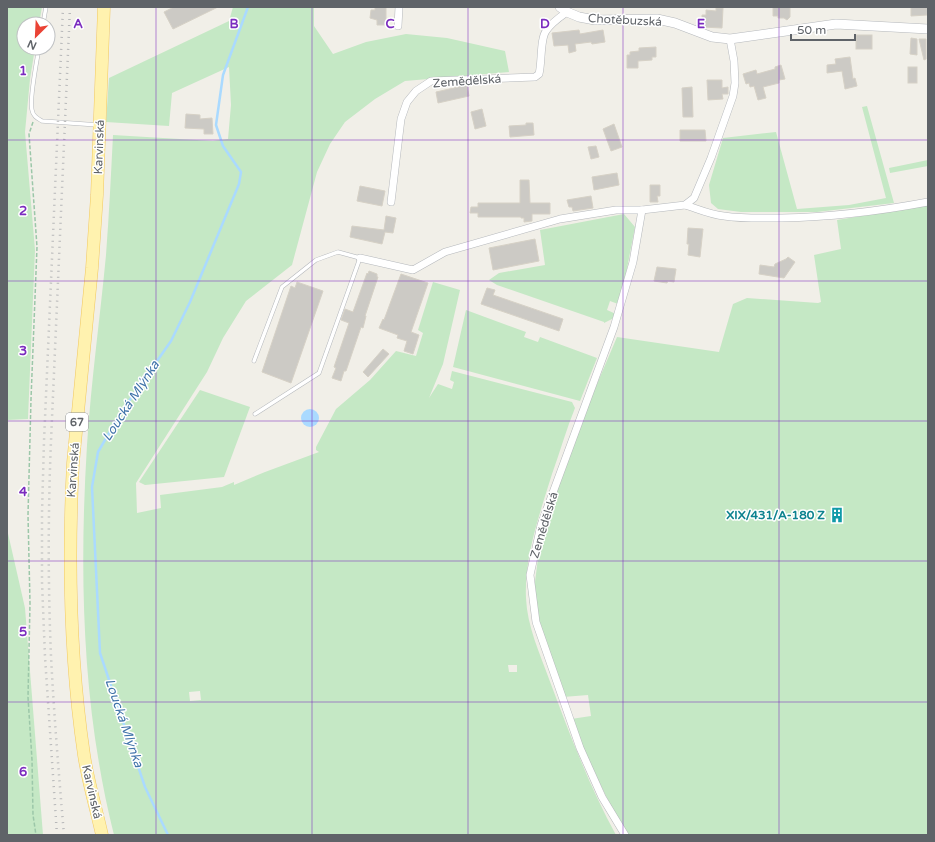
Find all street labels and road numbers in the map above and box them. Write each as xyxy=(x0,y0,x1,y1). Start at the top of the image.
street label: Chotěbuzská xyxy=(588,11,662,29)
street label: Zemědělská xyxy=(432,72,502,90)
street label: Karvinská xyxy=(91,119,107,175)
road number: 67 xyxy=(66,413,88,431)
street label: Karvinská xyxy=(64,442,82,498)
street label: Zemědělská xyxy=(527,490,561,560)
street label: Karvinská xyxy=(79,764,105,820)

